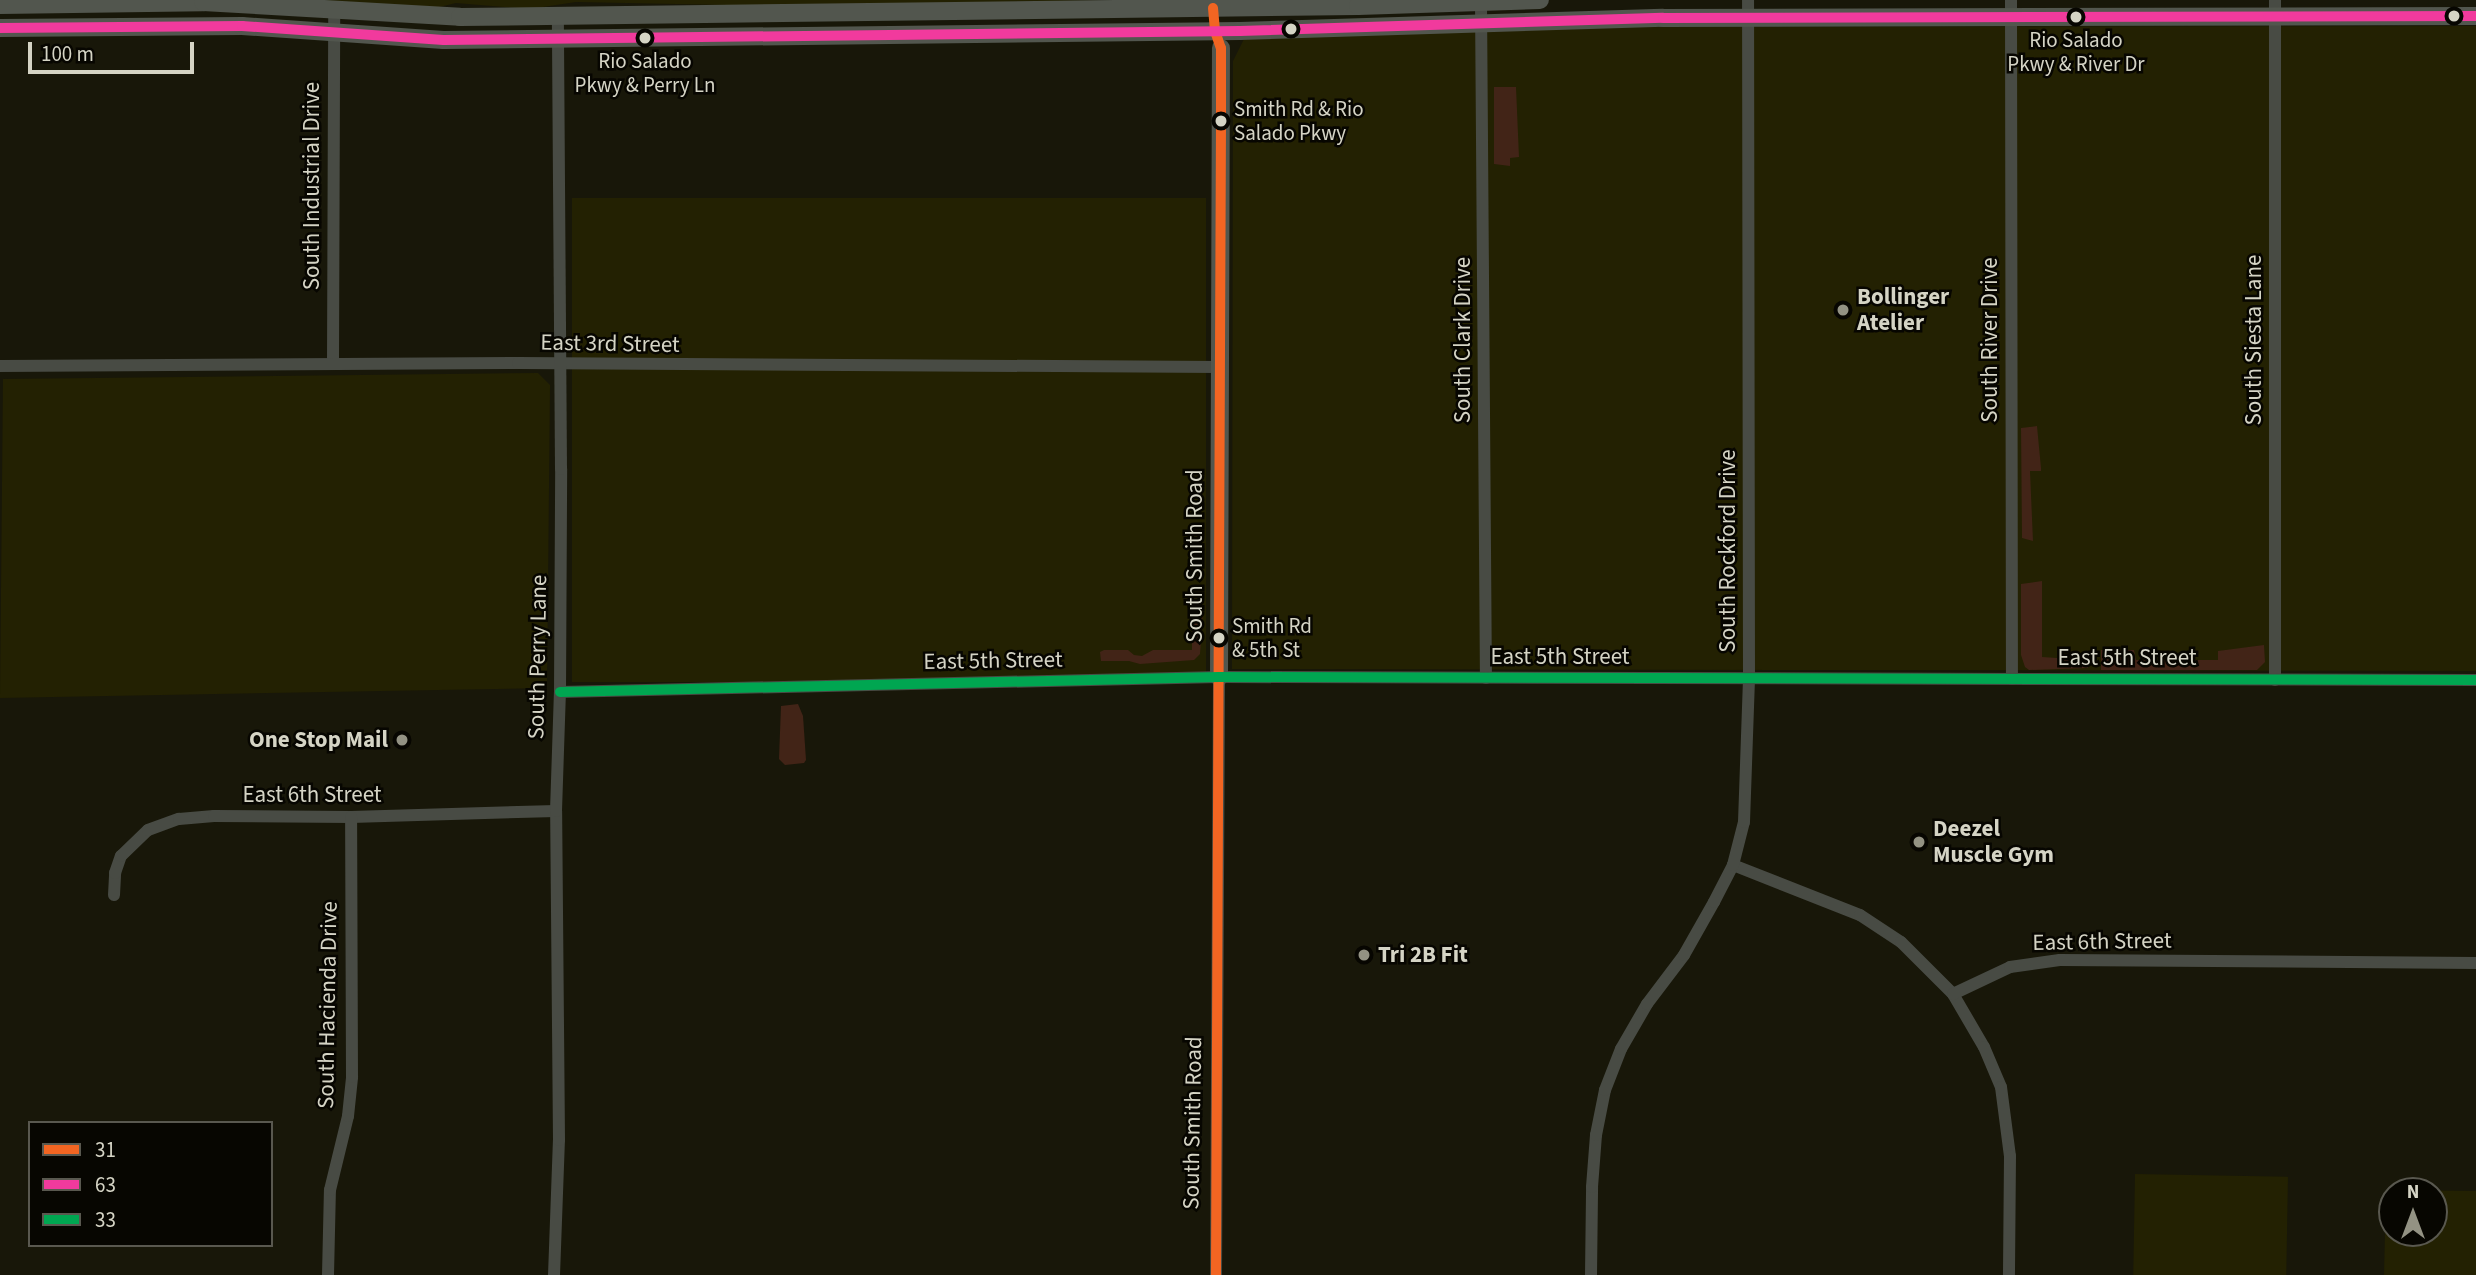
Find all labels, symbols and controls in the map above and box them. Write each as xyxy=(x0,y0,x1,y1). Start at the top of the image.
unlabelled marker xyxy=(2447,9,2461,23)
marker: Rio Salado Pkwy & River Dr xyxy=(2069,10,2083,24)
unlabelled marker xyxy=(1284,22,1298,36)
place label: Rio Salado Pkwy & River Dr xyxy=(2007,27,2145,77)
scale bar xyxy=(32,28,198,72)
marker: Rio Salado Pkwy & Perry Ln xyxy=(638,31,652,45)
text: 100 m xyxy=(41,39,94,69)
place label: Rio Salado Pkwy & Perry Ln xyxy=(575,48,715,98)
street label: South Industrial Drive xyxy=(298,82,326,290)
place label: Smith Rd & Rio Salado Pkwy xyxy=(1234,96,1364,146)
marker: Smith Rd & Rio Salado Pkwy xyxy=(1214,114,1228,128)
street label: South Siesta Lane xyxy=(2240,255,2268,425)
street label: South Clark Drive xyxy=(1449,257,1477,423)
street label: South River Drive xyxy=(1976,257,2004,423)
place label: Bollinger Atelier xyxy=(1857,283,1949,337)
marker: Bollinger Atelier xyxy=(1835,302,1851,318)
street label: East 3rd Street xyxy=(540,329,680,359)
street label: South Rockford Drive xyxy=(1714,449,1742,653)
street label: South Smith Road xyxy=(1181,469,1209,643)
street label: South Perry Lane xyxy=(523,574,553,740)
place label: Smith Rd & 5th St xyxy=(1232,613,1312,663)
marker: Smith Rd & 5th St xyxy=(1212,631,1226,645)
street label: East 5th Street xyxy=(1490,643,1630,671)
street label: East 5th Street xyxy=(2057,644,2197,672)
street label: East 5th Street xyxy=(923,646,1063,676)
place label: One Stop Mail xyxy=(249,726,388,754)
marker: One Stop Mail xyxy=(394,732,410,748)
street label: East 6th Street xyxy=(242,781,382,809)
place label: Deezel Muscle Gym xyxy=(1933,815,2054,869)
marker: Deezel Muscle Gym xyxy=(1911,834,1927,850)
street label: South Hacienda Drive xyxy=(312,901,344,1109)
street label: East 6th Street xyxy=(2032,927,2172,957)
place label: Tri 2B Fit xyxy=(1378,941,1468,969)
marker: Tri 2B Fit xyxy=(1356,947,1372,963)
street label: South Smith Road xyxy=(1178,1036,1208,1210)
legend xyxy=(28,1121,273,1247)
text: 31 xyxy=(95,1135,116,1165)
text: 63 xyxy=(95,1170,116,1200)
north arrow xyxy=(2378,1177,2448,1247)
text: N xyxy=(2407,1179,2419,1206)
text: 33 xyxy=(95,1205,116,1235)

